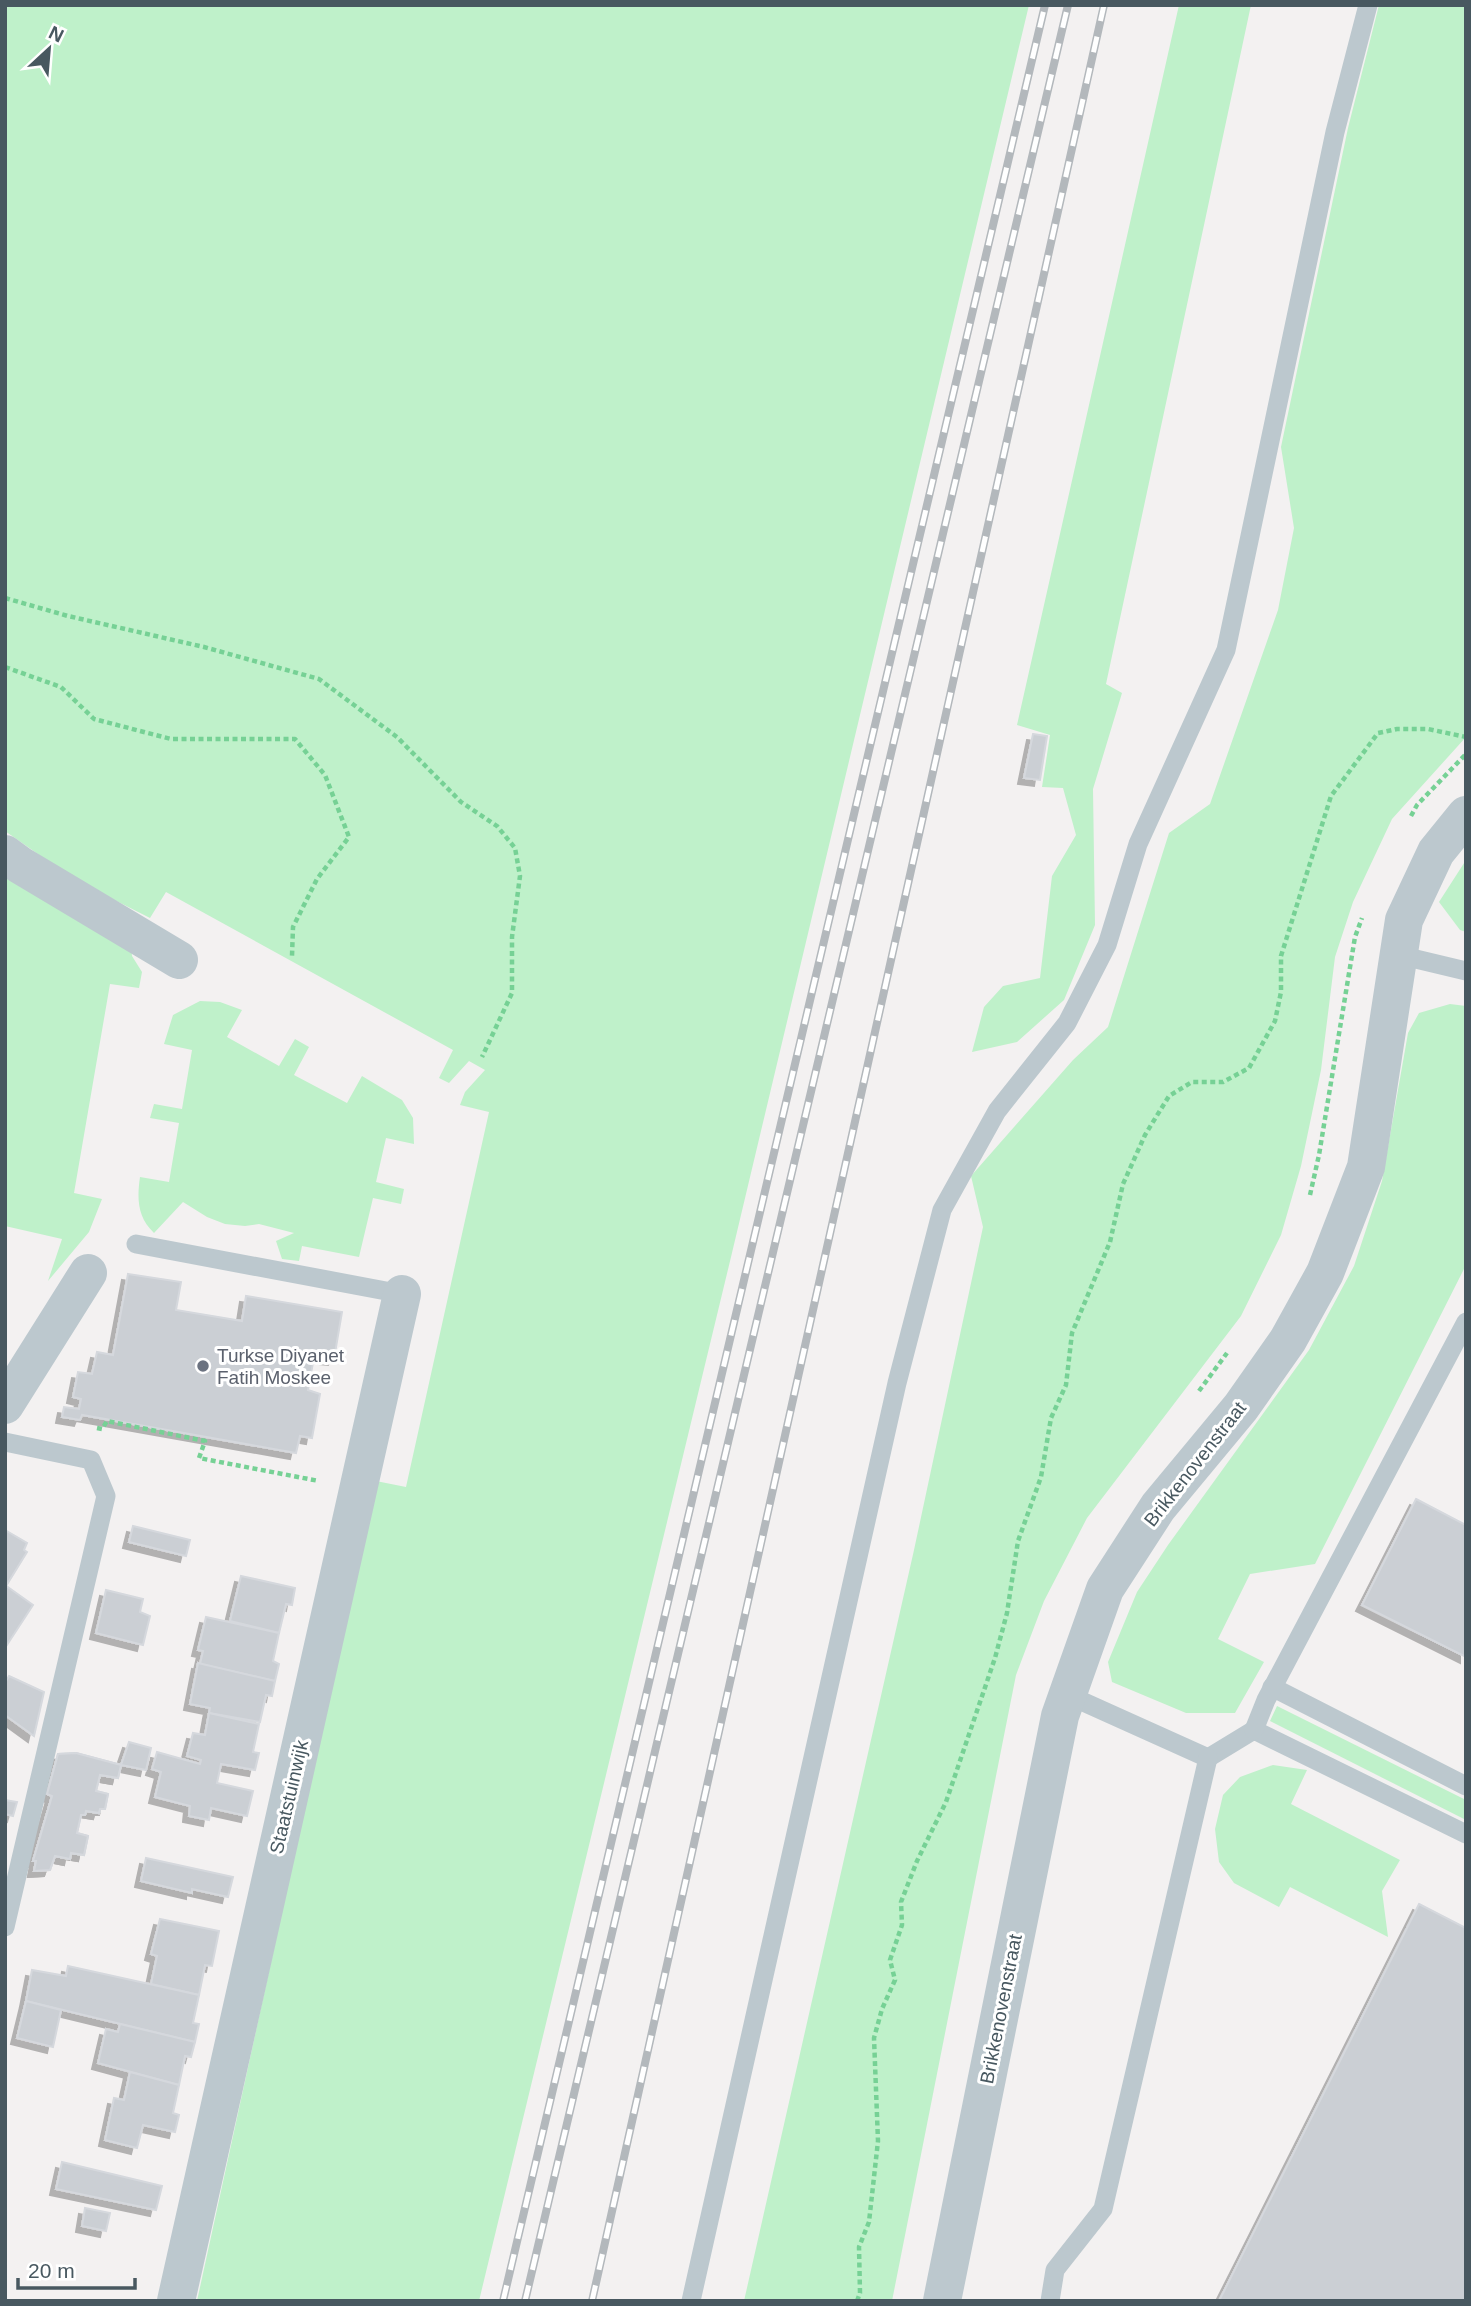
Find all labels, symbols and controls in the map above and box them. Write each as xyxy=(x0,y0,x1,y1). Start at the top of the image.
north arrow xyxy=(14,14,84,84)
text: N xyxy=(45,22,67,47)
place label: Turkse Diyanet Fatih Moskee xyxy=(217,1345,345,1388)
marker: Turkse Diyanet Fatih Moskee xyxy=(195,1358,211,1374)
street label: Brikkenovenstraat xyxy=(1140,1397,1251,1530)
street label: Staatstuinwijk xyxy=(266,1738,312,1856)
street label: Brikkenovenstraat xyxy=(976,1932,1026,2086)
scale bar xyxy=(18,2246,135,2290)
text: 20 m xyxy=(28,2259,75,2282)

